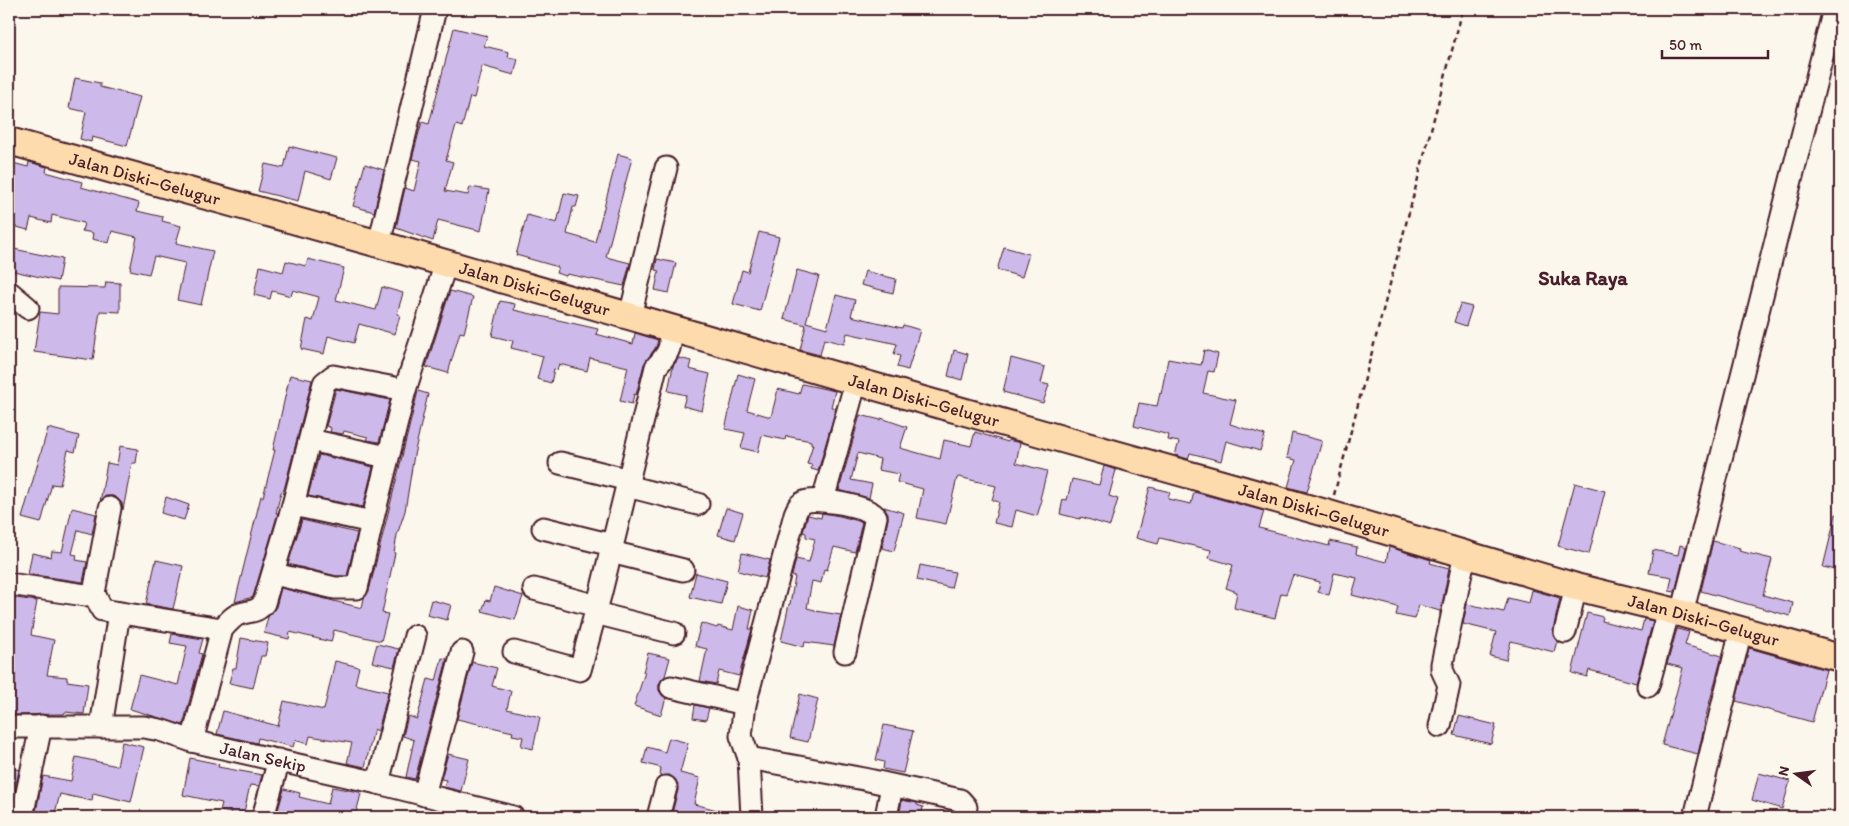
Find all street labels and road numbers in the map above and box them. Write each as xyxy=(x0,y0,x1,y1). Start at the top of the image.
street label: Jalan Diski–Gelugur xyxy=(67,147,224,211)
street label: Jalan Diski–Gelugur xyxy=(457,257,613,321)
street label: Jalan Diski–Gelugur xyxy=(846,369,1003,432)
street label: Jalan Diski–Gelugur xyxy=(1236,478,1393,542)
street label: Jalan Diski–Gelugur xyxy=(1626,589,1782,652)
street label: Jalan Sekip xyxy=(218,737,308,777)

